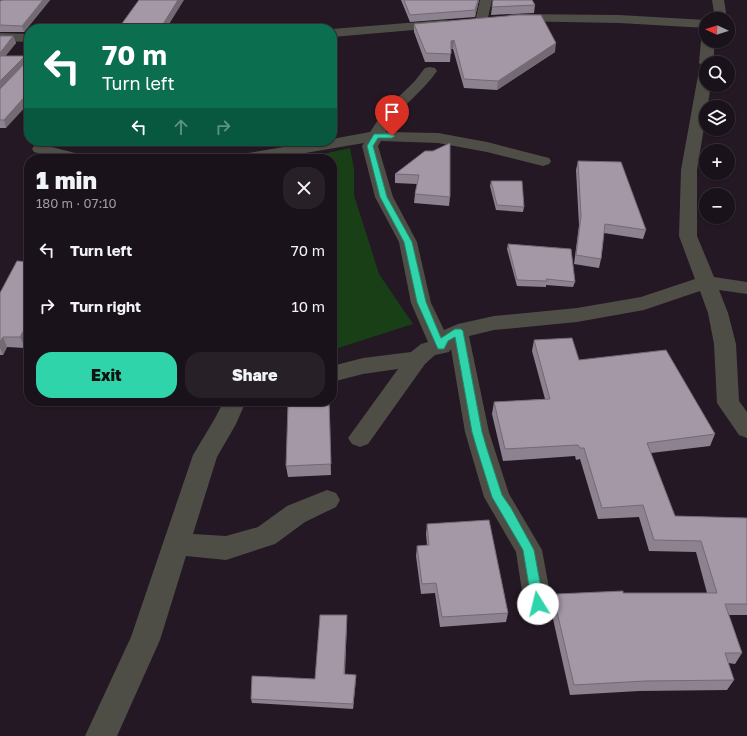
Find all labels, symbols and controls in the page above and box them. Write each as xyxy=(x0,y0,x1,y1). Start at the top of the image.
north arrow xyxy=(699,12,735,48)
map controls xyxy=(699,12,735,224)
text: 70 m xyxy=(102,38,167,71)
icon: left xyxy=(36,40,88,92)
button: search xyxy=(699,56,735,92)
text: Turn left xyxy=(102,72,175,94)
pin xyxy=(375,95,409,136)
button: layers xyxy=(699,100,735,136)
icon: arrive xyxy=(381,101,403,123)
icon: left xyxy=(128,116,150,138)
icon: ahead xyxy=(170,116,192,138)
icon: right xyxy=(212,116,234,138)
button: + xyxy=(699,144,735,180)
text: 1 min xyxy=(36,165,97,194)
button: close xyxy=(283,167,325,209)
button: − xyxy=(699,188,735,224)
text: 180 m · 07:10 xyxy=(36,195,117,211)
icon: left xyxy=(36,239,58,261)
text: Turn left xyxy=(70,241,132,259)
text: 70 m xyxy=(291,241,325,259)
icon: right xyxy=(36,295,58,317)
text: Turn right xyxy=(70,297,141,315)
text: 10 m xyxy=(291,297,325,315)
button: Exit xyxy=(36,352,177,398)
button: Share xyxy=(185,352,325,398)
position arrow xyxy=(517,583,559,625)

